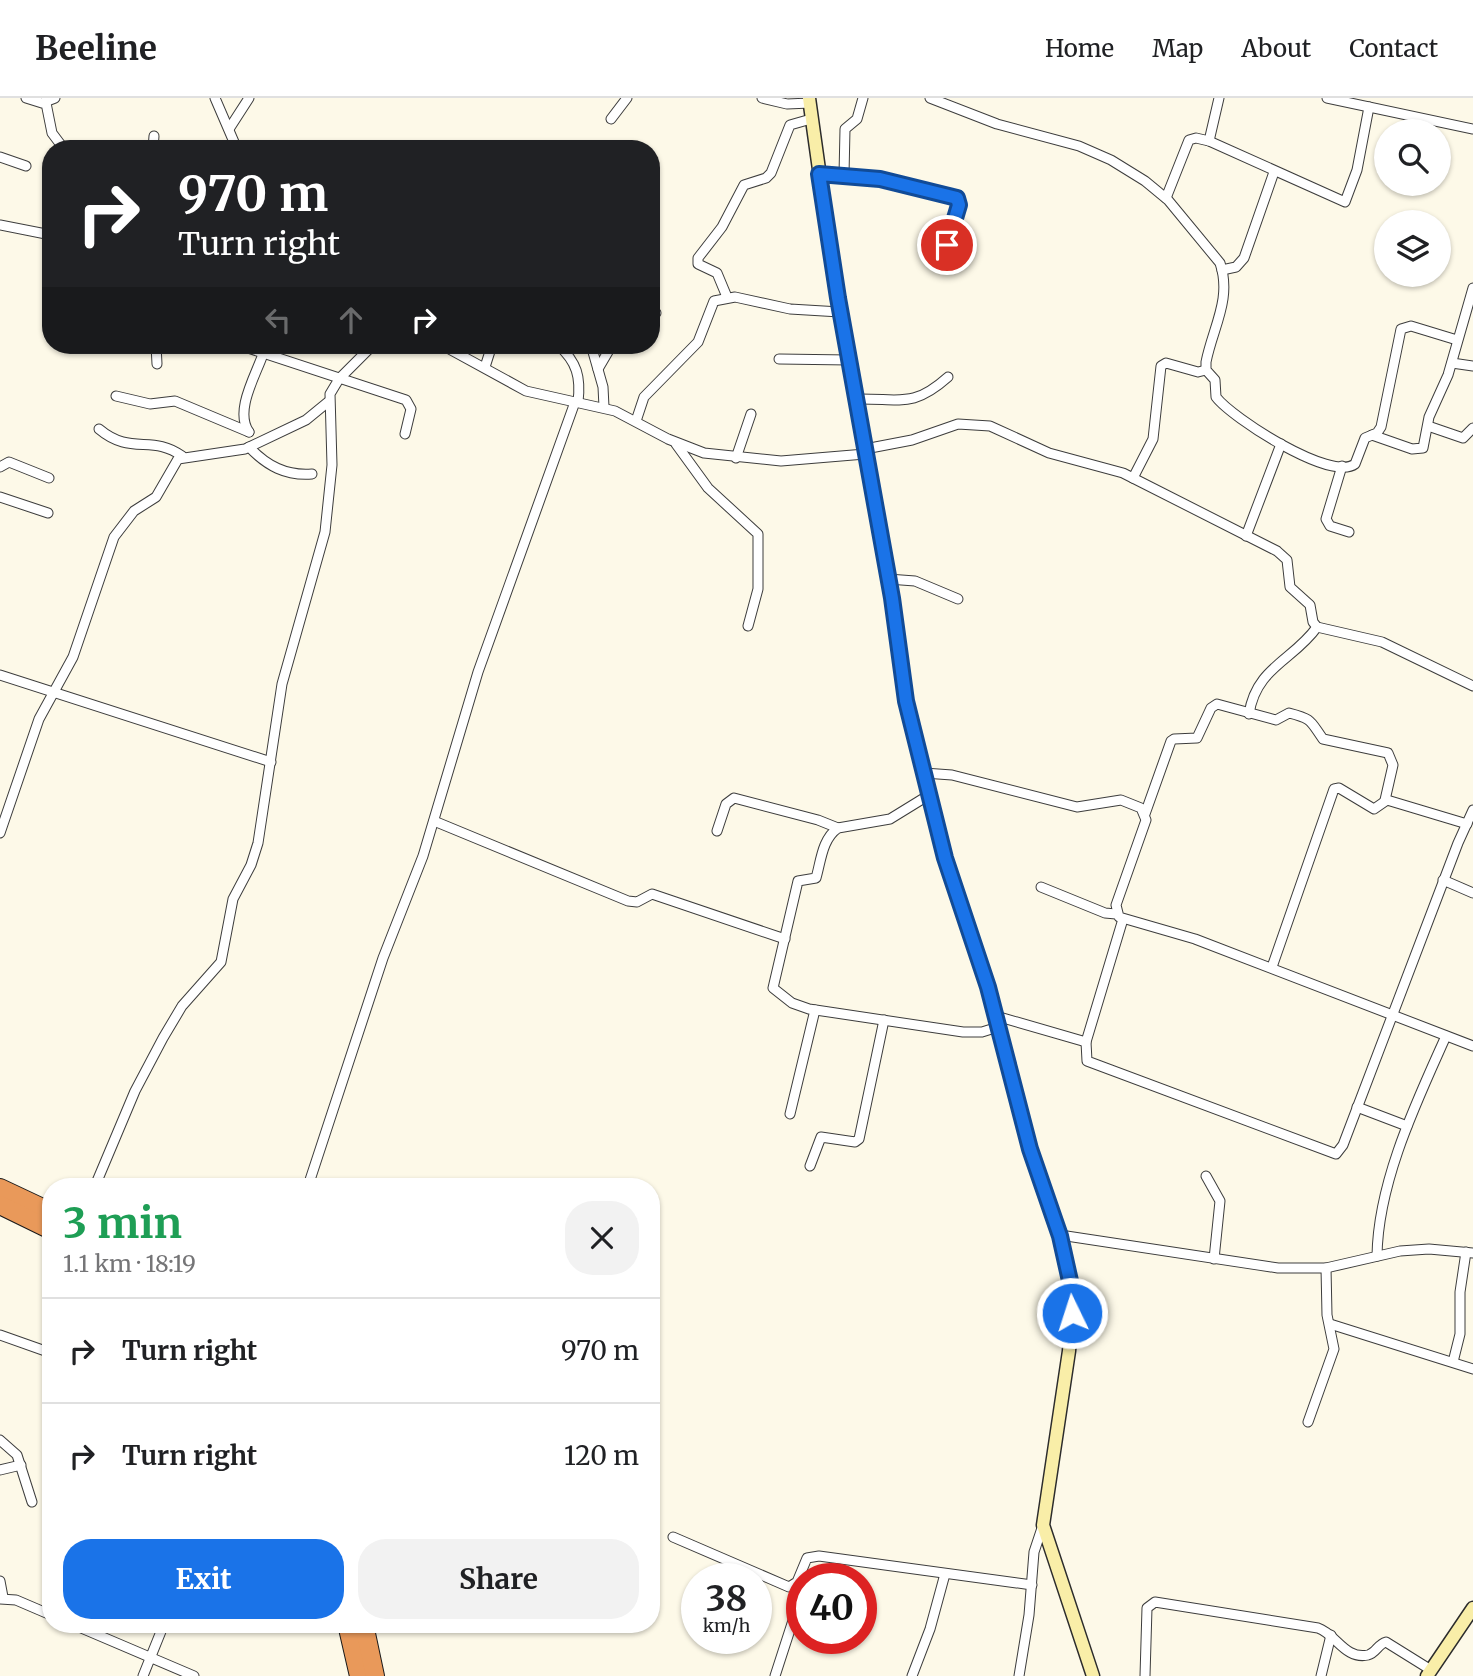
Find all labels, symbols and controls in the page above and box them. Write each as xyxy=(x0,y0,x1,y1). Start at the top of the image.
text: Beeline xyxy=(35,28,157,69)
text: Home xyxy=(1045,33,1114,64)
text: Map xyxy=(1152,33,1203,64)
text: About xyxy=(1241,33,1311,64)
text: Contact xyxy=(1349,33,1438,64)
map controls xyxy=(1374,119,1451,287)
button: search xyxy=(1374,119,1451,196)
text: 970 m xyxy=(178,163,328,224)
icon: right xyxy=(63,168,154,259)
button: layers xyxy=(1374,210,1451,287)
pin xyxy=(917,215,977,275)
text: Turn right xyxy=(178,224,340,264)
icon: arrive xyxy=(928,226,966,264)
icon: left xyxy=(259,301,297,339)
icon: ahead xyxy=(332,301,370,339)
icon: right xyxy=(405,301,443,339)
text: 3 min xyxy=(63,1197,182,1249)
button: close xyxy=(565,1201,639,1275)
text: 1.1 km · 18:19 xyxy=(63,1249,196,1278)
position arrow xyxy=(1035,1276,1109,1350)
icon: right xyxy=(63,1332,101,1370)
text: Turn right xyxy=(122,1334,257,1367)
text: 970 m xyxy=(561,1334,639,1367)
icon: right xyxy=(63,1437,101,1475)
text: Turn right xyxy=(122,1439,257,1472)
text: 120 m xyxy=(564,1439,639,1472)
button: Exit xyxy=(63,1539,344,1619)
button: Share xyxy=(358,1539,639,1619)
speed limit sign: 40 xyxy=(786,1563,877,1654)
text: 38 xyxy=(706,1577,747,1621)
text: km/h xyxy=(703,1614,750,1637)

